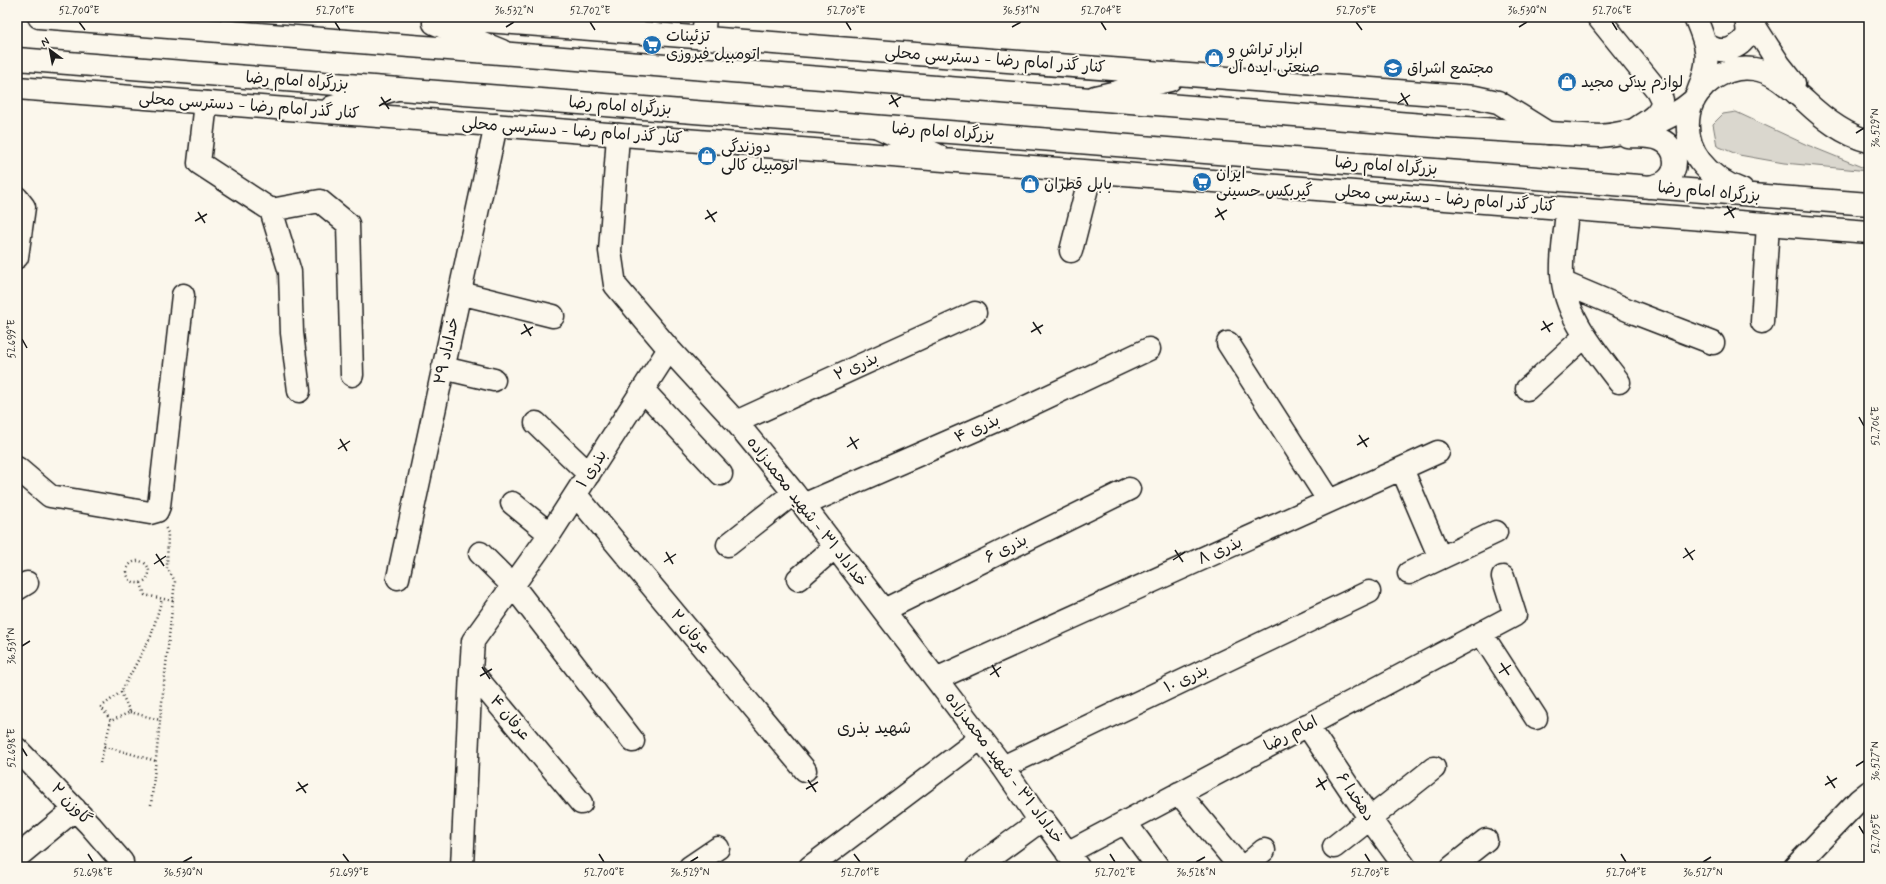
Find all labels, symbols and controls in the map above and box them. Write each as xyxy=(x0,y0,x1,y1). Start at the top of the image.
text: 52.700°E xyxy=(59,4,99,18)
text: 52.701°E xyxy=(316,4,354,18)
text: 36.532°N xyxy=(495,4,534,18)
text: 52.702°E xyxy=(570,4,610,18)
text: 52.703°E xyxy=(827,4,866,18)
text: 36.531°N xyxy=(1003,4,1040,18)
text: 52.704°E xyxy=(1081,4,1121,18)
text: 52.705°E xyxy=(1336,4,1376,18)
text: 36.530°N xyxy=(1508,4,1547,18)
text: 52.706°E xyxy=(1592,4,1632,18)
place label: تزئینات اتومبیل فیروزی xyxy=(666,26,760,65)
north arrow xyxy=(30,30,70,70)
text: N xyxy=(38,34,52,50)
supermarket icon: تزئینات اتومبیل فیروزی xyxy=(641,34,663,56)
place label: ابزار تراش و صنعتی ایده آل xyxy=(1226,39,1320,78)
street label: کنار گذر امام رضا - دسترسی محلی xyxy=(884,42,1106,79)
shop icon: ابزار تراش و صنعتی ایده آل xyxy=(1203,47,1225,69)
school or university icon: مجتمع اشراق xyxy=(1382,57,1404,79)
place label: مجتمع اشراق xyxy=(1407,58,1494,79)
street label: بزرگراه امام رضا xyxy=(245,67,349,96)
shop icon: لوازم یدکی مجید xyxy=(1556,71,1578,93)
place label: لوازم یدکی مجید xyxy=(1581,72,1683,94)
street label: کنار گذر امام رضا - دسترسی محلی xyxy=(138,88,360,125)
street label: بزرگراه امام رضا xyxy=(568,92,672,121)
text: 36.529°N xyxy=(1869,108,1883,147)
street label: کنار گذر امام رضا - دسترسی محلی xyxy=(461,113,683,150)
street label: بزرگراه امام رضا xyxy=(891,118,995,147)
place label: دوزندگی اتومبیل کالی xyxy=(721,137,798,176)
shop icon: دوزندگی اتومبیل کالی xyxy=(696,145,718,167)
street label: بزرگراه امام رضا xyxy=(1334,152,1438,181)
place label: ایران گیربکس حسینی xyxy=(1216,163,1313,202)
supermarket icon: ایران گیربکس حسینی xyxy=(1191,171,1213,193)
shop icon: بابل قطران xyxy=(1019,173,1041,195)
place label: بابل قطران xyxy=(1044,174,1112,195)
street label: بزرگراه امام رضا xyxy=(1657,177,1761,208)
street label: کنار گذر امام رضا - دسترسی محلی xyxy=(1334,181,1556,218)
street label: خداداد ۲۹ xyxy=(430,316,464,386)
text: 52.699°E xyxy=(5,319,19,359)
street label: بذری ۲ xyxy=(831,348,881,386)
text: 52.706°E xyxy=(1869,406,1883,446)
street label: بذری ۴ xyxy=(951,410,1003,448)
street label: خداداد ۳۱ - شهید محمدزاده xyxy=(742,432,872,592)
street label: بذری ۱ xyxy=(572,446,612,492)
street label: بذری ۶ xyxy=(981,530,1031,568)
street label: بذری ۸ xyxy=(1194,532,1246,570)
street label: عرفان ۲ xyxy=(665,605,715,659)
text: 36.531°N xyxy=(5,627,19,664)
street label: بذری ۱۰ xyxy=(1161,660,1211,698)
street label: خداداد ۳۱ - شهید محمدزاده xyxy=(940,688,1068,848)
street label: عرفان ۴ xyxy=(485,691,535,745)
street label: امام رضا xyxy=(1261,711,1322,758)
district label: شهید بذری xyxy=(837,717,911,739)
text: 52.698°E xyxy=(5,728,19,768)
text: 36.527°N xyxy=(1869,741,1883,781)
street label: دهخدا ۶ xyxy=(1331,768,1379,826)
street label: گاوزن ۲ xyxy=(46,778,96,830)
text: 52.705°E xyxy=(1869,814,1883,854)
text: 52.698°E xyxy=(73,866,113,880)
text: 36.530°N xyxy=(164,866,203,880)
text: 52.699°E xyxy=(329,866,369,880)
text: 52.700°E xyxy=(584,866,624,880)
text: 36.529°N xyxy=(671,866,710,880)
text: 52.701°E xyxy=(841,866,879,880)
text: 52.702°E xyxy=(1095,866,1135,880)
text: 36.528°N xyxy=(1176,866,1216,880)
text: 52.703°E xyxy=(1351,866,1390,880)
text: 52.704°E xyxy=(1606,866,1646,880)
text: 36.527°N xyxy=(1683,866,1723,880)

